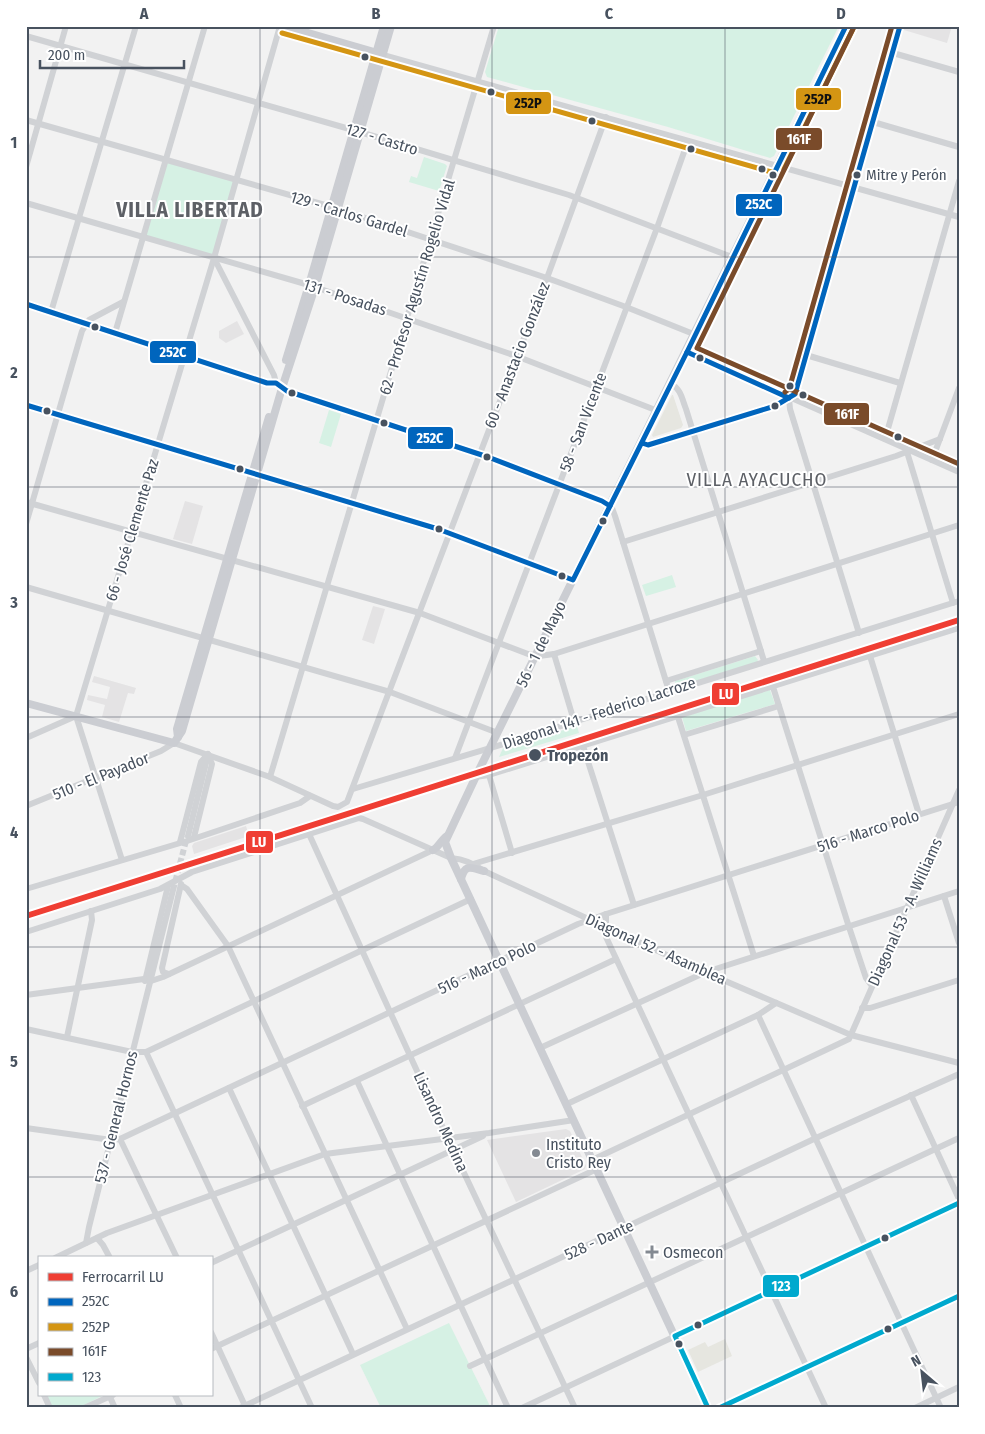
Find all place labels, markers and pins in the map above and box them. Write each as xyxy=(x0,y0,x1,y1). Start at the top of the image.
unlabelled marker xyxy=(360,52,370,62)
unlabelled marker xyxy=(486,87,496,97)
unlabelled marker xyxy=(587,116,597,126)
unlabelled marker xyxy=(686,144,696,154)
unlabelled marker xyxy=(757,164,767,174)
place label: Mitre y Perón xyxy=(866,166,947,184)
unlabelled marker xyxy=(768,170,778,180)
marker: Mitre y Perón xyxy=(852,170,862,180)
unlabelled marker xyxy=(90,322,100,332)
unlabelled marker xyxy=(695,353,705,363)
unlabelled marker xyxy=(785,381,795,391)
unlabelled marker xyxy=(287,388,297,398)
unlabelled marker xyxy=(798,390,808,400)
unlabelled marker xyxy=(770,401,780,411)
unlabelled marker xyxy=(42,406,52,416)
unlabelled marker xyxy=(379,418,389,428)
unlabelled marker xyxy=(893,432,903,442)
unlabelled marker xyxy=(482,452,492,462)
unlabelled marker xyxy=(235,464,245,474)
unlabelled marker xyxy=(598,516,608,526)
unlabelled marker xyxy=(434,524,444,534)
unlabelled marker xyxy=(557,571,567,581)
place label: Tropezón xyxy=(547,746,608,765)
marker: Tropezón xyxy=(527,747,543,763)
place label: Instituto Cristo Rey xyxy=(546,1135,612,1172)
marker: Instituto Cristo Rey xyxy=(530,1147,542,1159)
unlabelled marker xyxy=(880,1233,890,1243)
place label: Osmecon xyxy=(663,1243,723,1262)
marker: Osmecon xyxy=(645,1245,659,1259)
unlabelled marker xyxy=(693,1320,703,1330)
unlabelled marker xyxy=(883,1324,893,1334)
unlabelled marker xyxy=(674,1339,684,1349)

